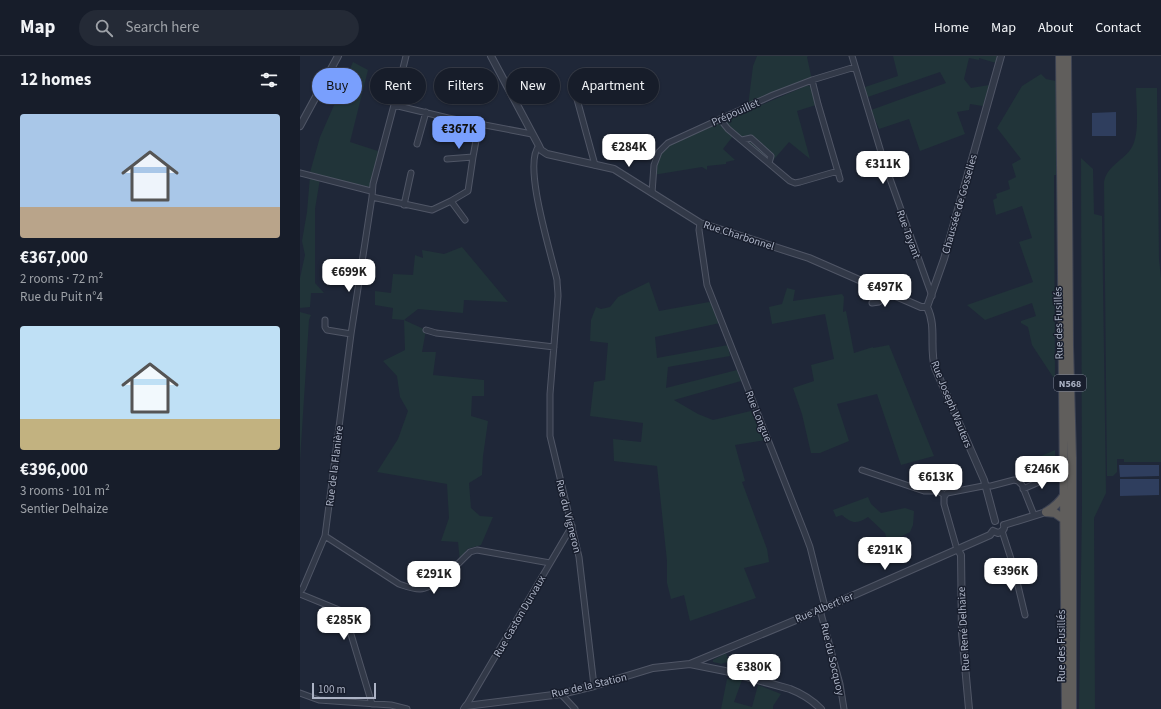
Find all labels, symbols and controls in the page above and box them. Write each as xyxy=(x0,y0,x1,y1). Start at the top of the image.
search box xyxy=(79,10,359,46)
text: Map xyxy=(20,14,55,41)
icon: search xyxy=(93,17,115,39)
text: Search here xyxy=(125,17,199,38)
text: Home xyxy=(934,18,969,38)
text: Map xyxy=(991,18,1016,38)
text: About xyxy=(1038,18,1073,38)
text: Contact xyxy=(1095,18,1141,38)
text: 12 homes xyxy=(20,68,91,92)
chip: Buy xyxy=(312,68,362,104)
chip: Rent xyxy=(370,68,426,104)
chip: Filters xyxy=(434,68,498,104)
chip: New xyxy=(506,68,560,104)
chip: Apartment xyxy=(568,68,659,104)
icon: filters xyxy=(258,69,280,91)
street label: Prépouillet xyxy=(709,95,762,130)
pin: €367K xyxy=(431,116,487,150)
text: €367K xyxy=(441,120,477,138)
pin: €284K xyxy=(601,134,657,168)
text: €284K xyxy=(611,138,647,156)
icon: home xyxy=(114,140,186,212)
pin: €311K xyxy=(855,151,911,185)
street label: Chaussée de Gosselies xyxy=(938,152,981,256)
text: €311K xyxy=(865,155,901,173)
street label: Rue Tayant xyxy=(893,208,924,261)
street label: Rue Charbonnel xyxy=(701,217,776,254)
text: €367,000 xyxy=(20,246,88,270)
pin: €699K xyxy=(321,259,377,293)
text: €699K xyxy=(331,263,367,281)
text: 2 rooms · 72 m² xyxy=(20,270,103,288)
pin: €497K xyxy=(857,274,913,308)
text: €497K xyxy=(867,278,903,296)
street label: Rue des Fusillés xyxy=(1050,286,1067,359)
text: Rue du Puit n°4 xyxy=(20,288,103,306)
icon: home xyxy=(114,352,186,424)
street label: Rue Joseph Wauters xyxy=(927,358,976,450)
road number: N568 xyxy=(1054,375,1086,391)
street label: Rue Longue xyxy=(741,388,776,445)
street label: Rue de la Flanière xyxy=(322,424,347,507)
pin: €246K xyxy=(1014,456,1070,490)
text: €396,000 xyxy=(20,458,88,482)
text: €246K xyxy=(1024,460,1060,478)
pin: €613K xyxy=(908,464,964,498)
text: €613K xyxy=(918,468,954,486)
street label: Rue du Vigneron xyxy=(552,478,585,554)
text: 3 rooms · 101 m² xyxy=(20,482,110,500)
text: Sentier Delhaize xyxy=(20,500,108,518)
pin: €291K xyxy=(857,537,913,571)
text: €291K xyxy=(867,541,903,559)
pin: €396K xyxy=(983,558,1039,592)
pin: €291K xyxy=(406,561,462,595)
text: €396K xyxy=(993,562,1029,580)
text: €291K xyxy=(416,565,452,583)
street label: Rue Gaston Durvaux xyxy=(490,572,549,660)
street label: Rue René Delhaize xyxy=(954,586,973,672)
street label: Rue Albert Ier xyxy=(793,588,856,627)
pin: €285K xyxy=(316,607,372,641)
street label: Rue des Fusillés xyxy=(1054,609,1069,682)
text: €285K xyxy=(326,611,362,629)
street label: Rue du Socquoy xyxy=(817,621,848,697)
pin: €380K xyxy=(726,654,782,688)
text: €380K xyxy=(736,658,772,676)
street label: Rue de la Station xyxy=(550,670,628,701)
scale bar xyxy=(312,681,376,700)
text: 100 m xyxy=(318,682,346,697)

